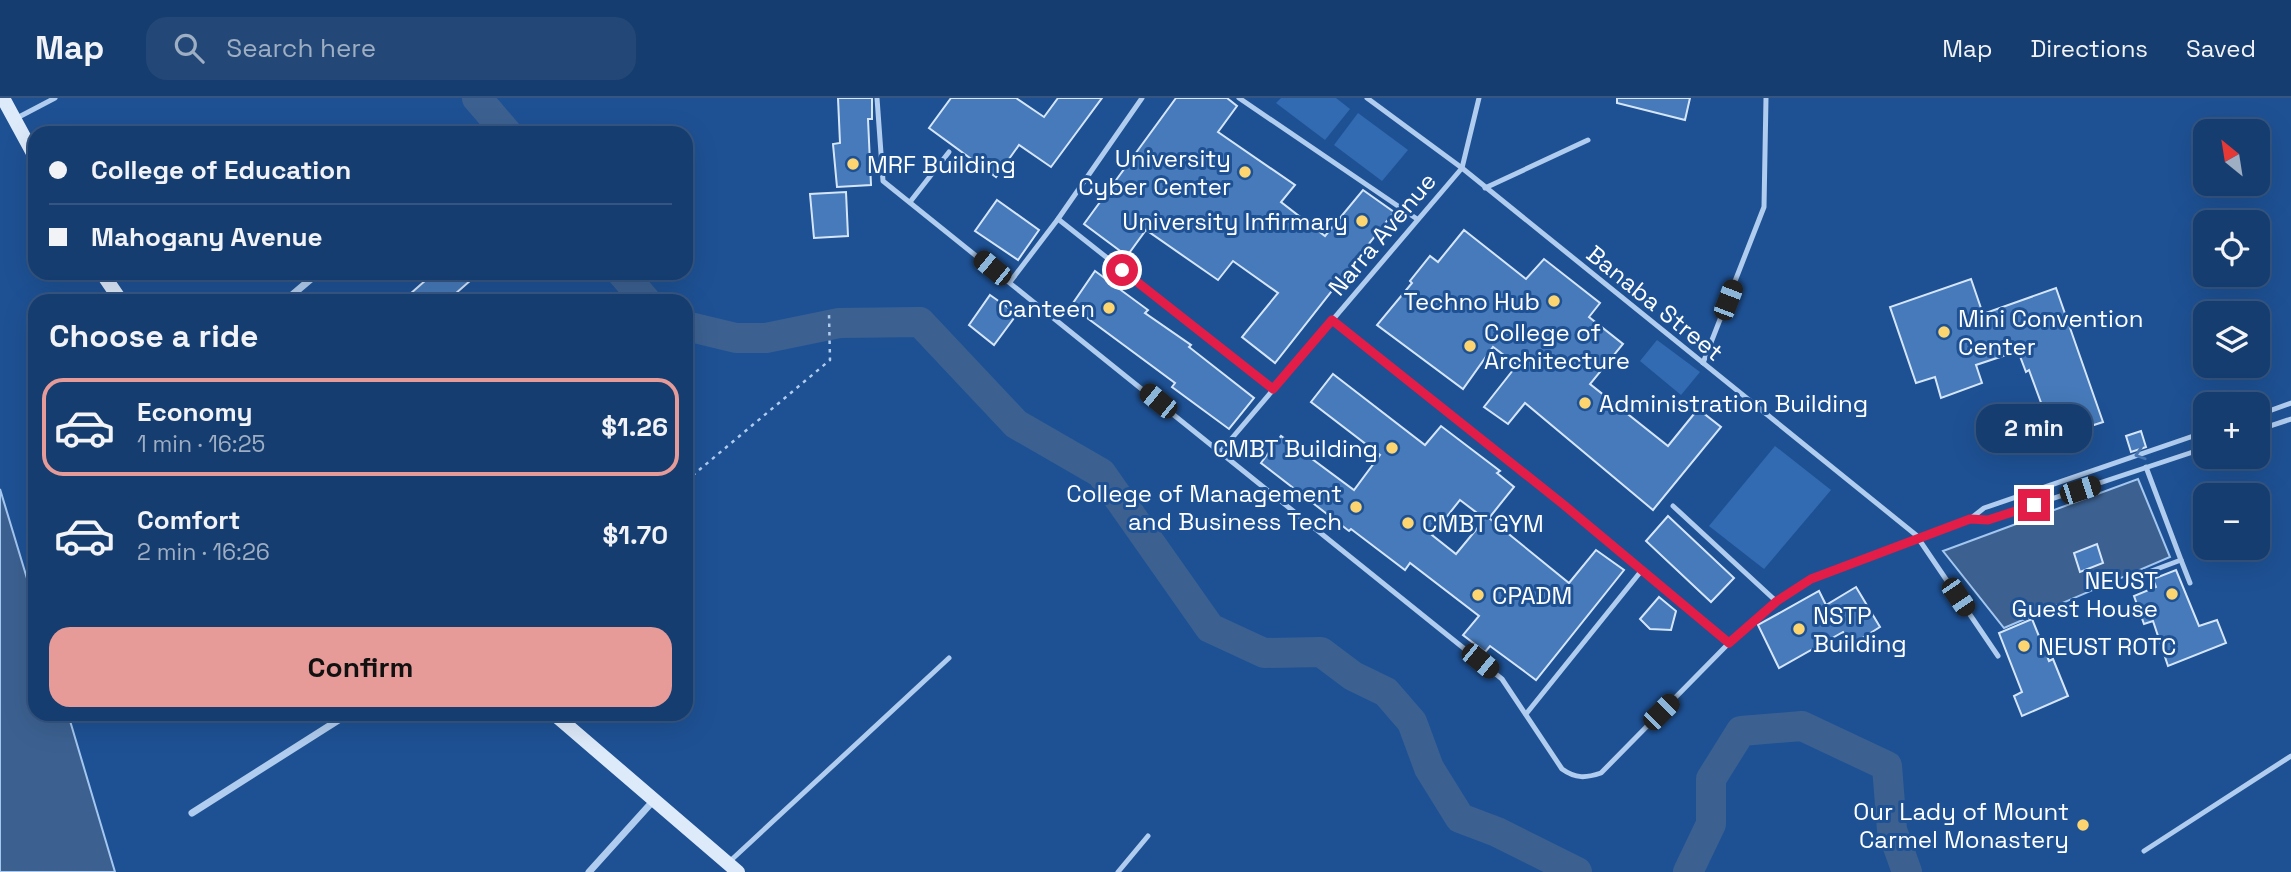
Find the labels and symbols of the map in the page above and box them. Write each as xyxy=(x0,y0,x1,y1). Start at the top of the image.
north arrow xyxy=(2193,119,2270,196)
place label: University Cyber Center xyxy=(1078,143,1231,202)
place label: MRF Building xyxy=(867,149,1016,180)
marker: MRF Building xyxy=(845,156,861,172)
marker: University Cyber Center xyxy=(1237,164,1253,180)
street label: Narra Avenue xyxy=(1321,166,1443,302)
place label: University Infirmary xyxy=(1122,206,1348,237)
marker: University Infirmary xyxy=(1354,213,1370,229)
street label: Banaba Street xyxy=(1580,238,1730,368)
car xyxy=(970,247,1015,289)
route start xyxy=(1106,254,1138,286)
car xyxy=(1711,277,1746,323)
place label: Techno Hub xyxy=(1403,286,1540,317)
place label: Canteen xyxy=(998,293,1095,324)
marker: Techno Hub xyxy=(1546,293,1562,309)
marker: Canteen xyxy=(1101,300,1117,316)
place label: Mini Convention Center xyxy=(1958,303,2143,362)
place label: College of Architecture xyxy=(1484,317,1630,376)
marker: Mini Convention Center xyxy=(1936,324,1952,340)
marker: College of Architecture xyxy=(1462,338,1478,354)
car xyxy=(1136,380,1181,422)
place label: Administration Building xyxy=(1599,388,1868,419)
marker: Administration Building xyxy=(1577,395,1593,411)
callout: 2 min xyxy=(1976,404,2092,452)
place label: CMBT Building xyxy=(1213,433,1378,464)
marker: CMBT Building xyxy=(1384,440,1400,456)
one-way arrow xyxy=(2135,446,2147,461)
car xyxy=(2057,474,2104,506)
place label: College of Management and Business Tech xyxy=(1066,478,1342,537)
route end xyxy=(2018,489,2050,521)
marker: College of Management and Business Tech xyxy=(1348,499,1364,515)
place label: CMBT GYM xyxy=(1422,508,1544,539)
marker: CMBT GYM xyxy=(1400,515,1416,531)
place label: NEUST Guest House xyxy=(2012,565,2158,624)
car xyxy=(1938,574,1979,620)
place label: CPADM xyxy=(1492,580,1572,611)
marker: NEUST Guest House xyxy=(2164,586,2180,602)
marker: CPADM xyxy=(1470,587,1486,603)
place label: NSTP Building xyxy=(1813,600,1907,659)
marker: NSTP Building xyxy=(1791,621,1807,637)
place label: NEUST ROTC xyxy=(2038,631,2176,662)
marker: NEUST ROTC xyxy=(2016,638,2032,654)
car xyxy=(1458,640,1503,682)
car xyxy=(1639,690,1684,734)
place label: Our Lady of Mount Carmel Monastery xyxy=(1853,796,2069,855)
marker: Our Lady of Mount Carmel Monastery xyxy=(2075,817,2091,833)

